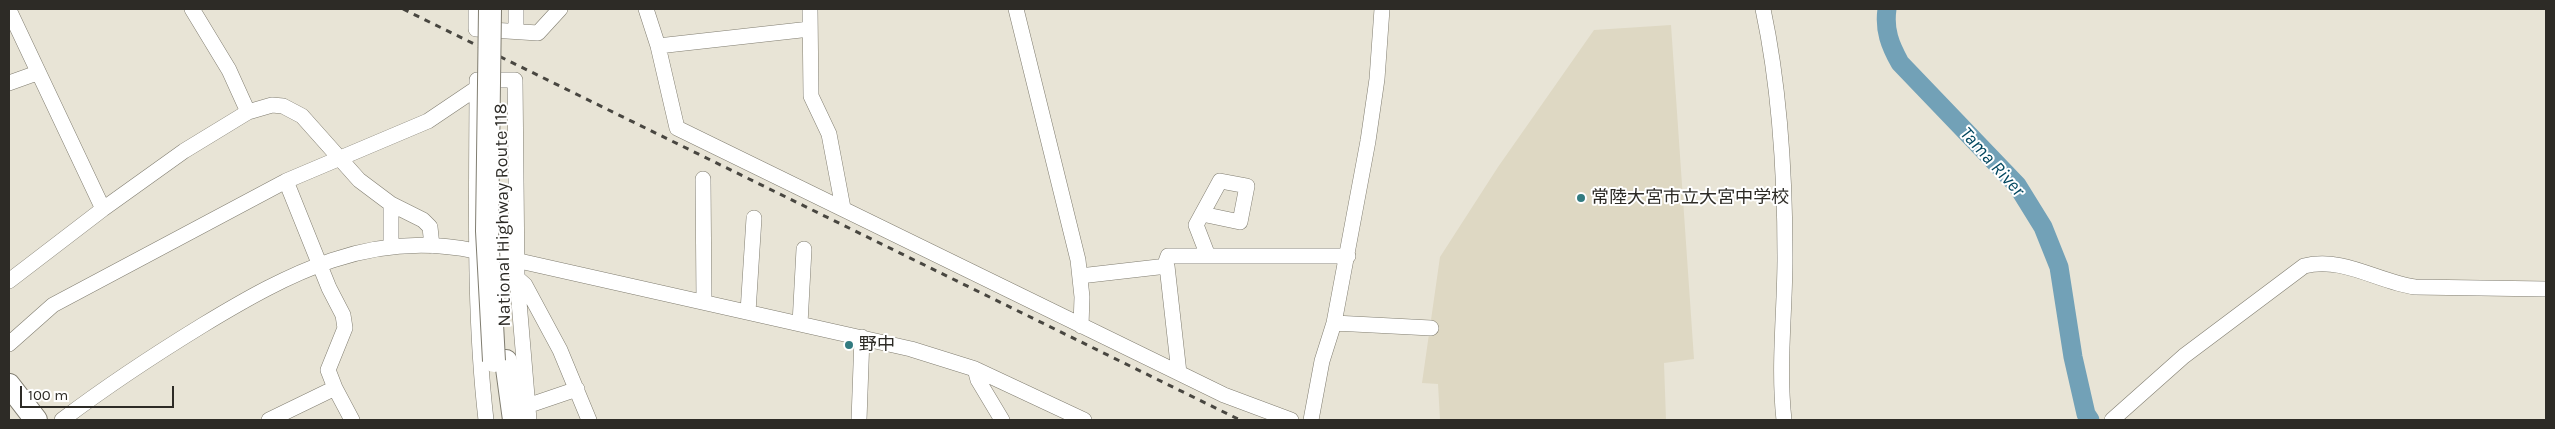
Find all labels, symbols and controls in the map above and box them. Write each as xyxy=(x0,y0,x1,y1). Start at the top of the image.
street label: National Highway Route 118 xyxy=(490,103,516,327)
water label: Tama River xyxy=(1955,122,2029,202)
place label: 常陸大宮市立大宮中学校 xyxy=(1591,187,1789,209)
marker: 常陸大宮市立大宮中学校 xyxy=(1575,192,1587,204)
place label: 野中 xyxy=(859,334,895,356)
marker: 野中 xyxy=(843,339,855,351)
scale bar xyxy=(22,376,176,408)
text: 100 m xyxy=(28,386,68,404)

